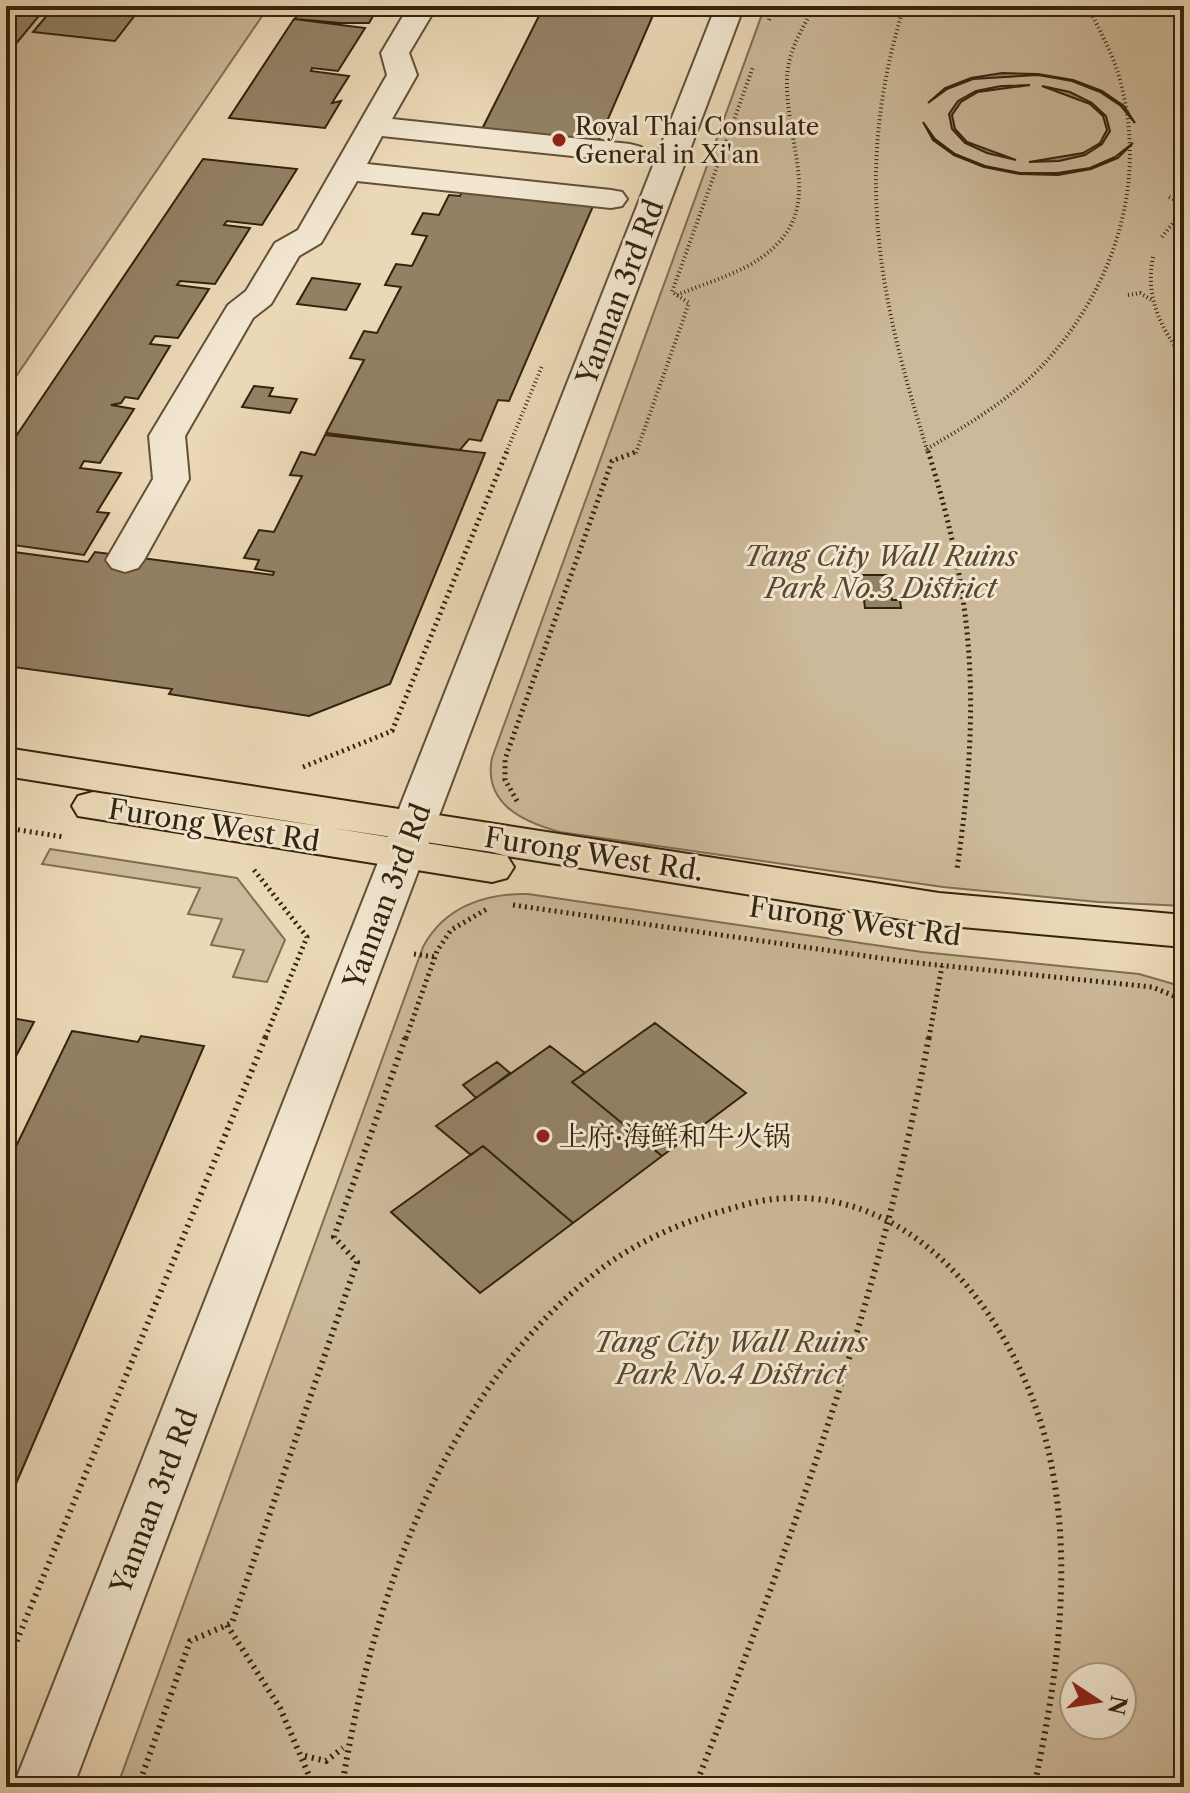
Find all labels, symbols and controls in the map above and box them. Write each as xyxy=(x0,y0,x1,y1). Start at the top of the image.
place label: Royal Thai Consulate General in Xi'an xyxy=(575,112,819,169)
marker: Royal Thai Consulate General in Xi'an xyxy=(550,131,568,149)
street label: Yannan 3rd Rd xyxy=(569,195,671,390)
park label: Tang City Wall Ruins Park No.3 District xyxy=(744,539,1019,605)
street label: Furong West Rd xyxy=(106,792,322,858)
street label: Yannan 3rd Rd xyxy=(336,799,438,994)
street label: Furong West Rd. xyxy=(482,820,706,888)
street label: Furong West Rd xyxy=(747,889,963,953)
place label: 上府·海鲜和牛火锅 xyxy=(559,1119,791,1153)
marker: 上府·海鲜和牛火锅 xyxy=(534,1127,552,1145)
park label: Tang City Wall Ruins Park No.4 District xyxy=(594,1325,869,1391)
street label: Yannan 3rd Rd xyxy=(103,1404,205,1599)
north arrow xyxy=(1058,1661,1138,1741)
text: N xyxy=(1102,1693,1132,1717)

